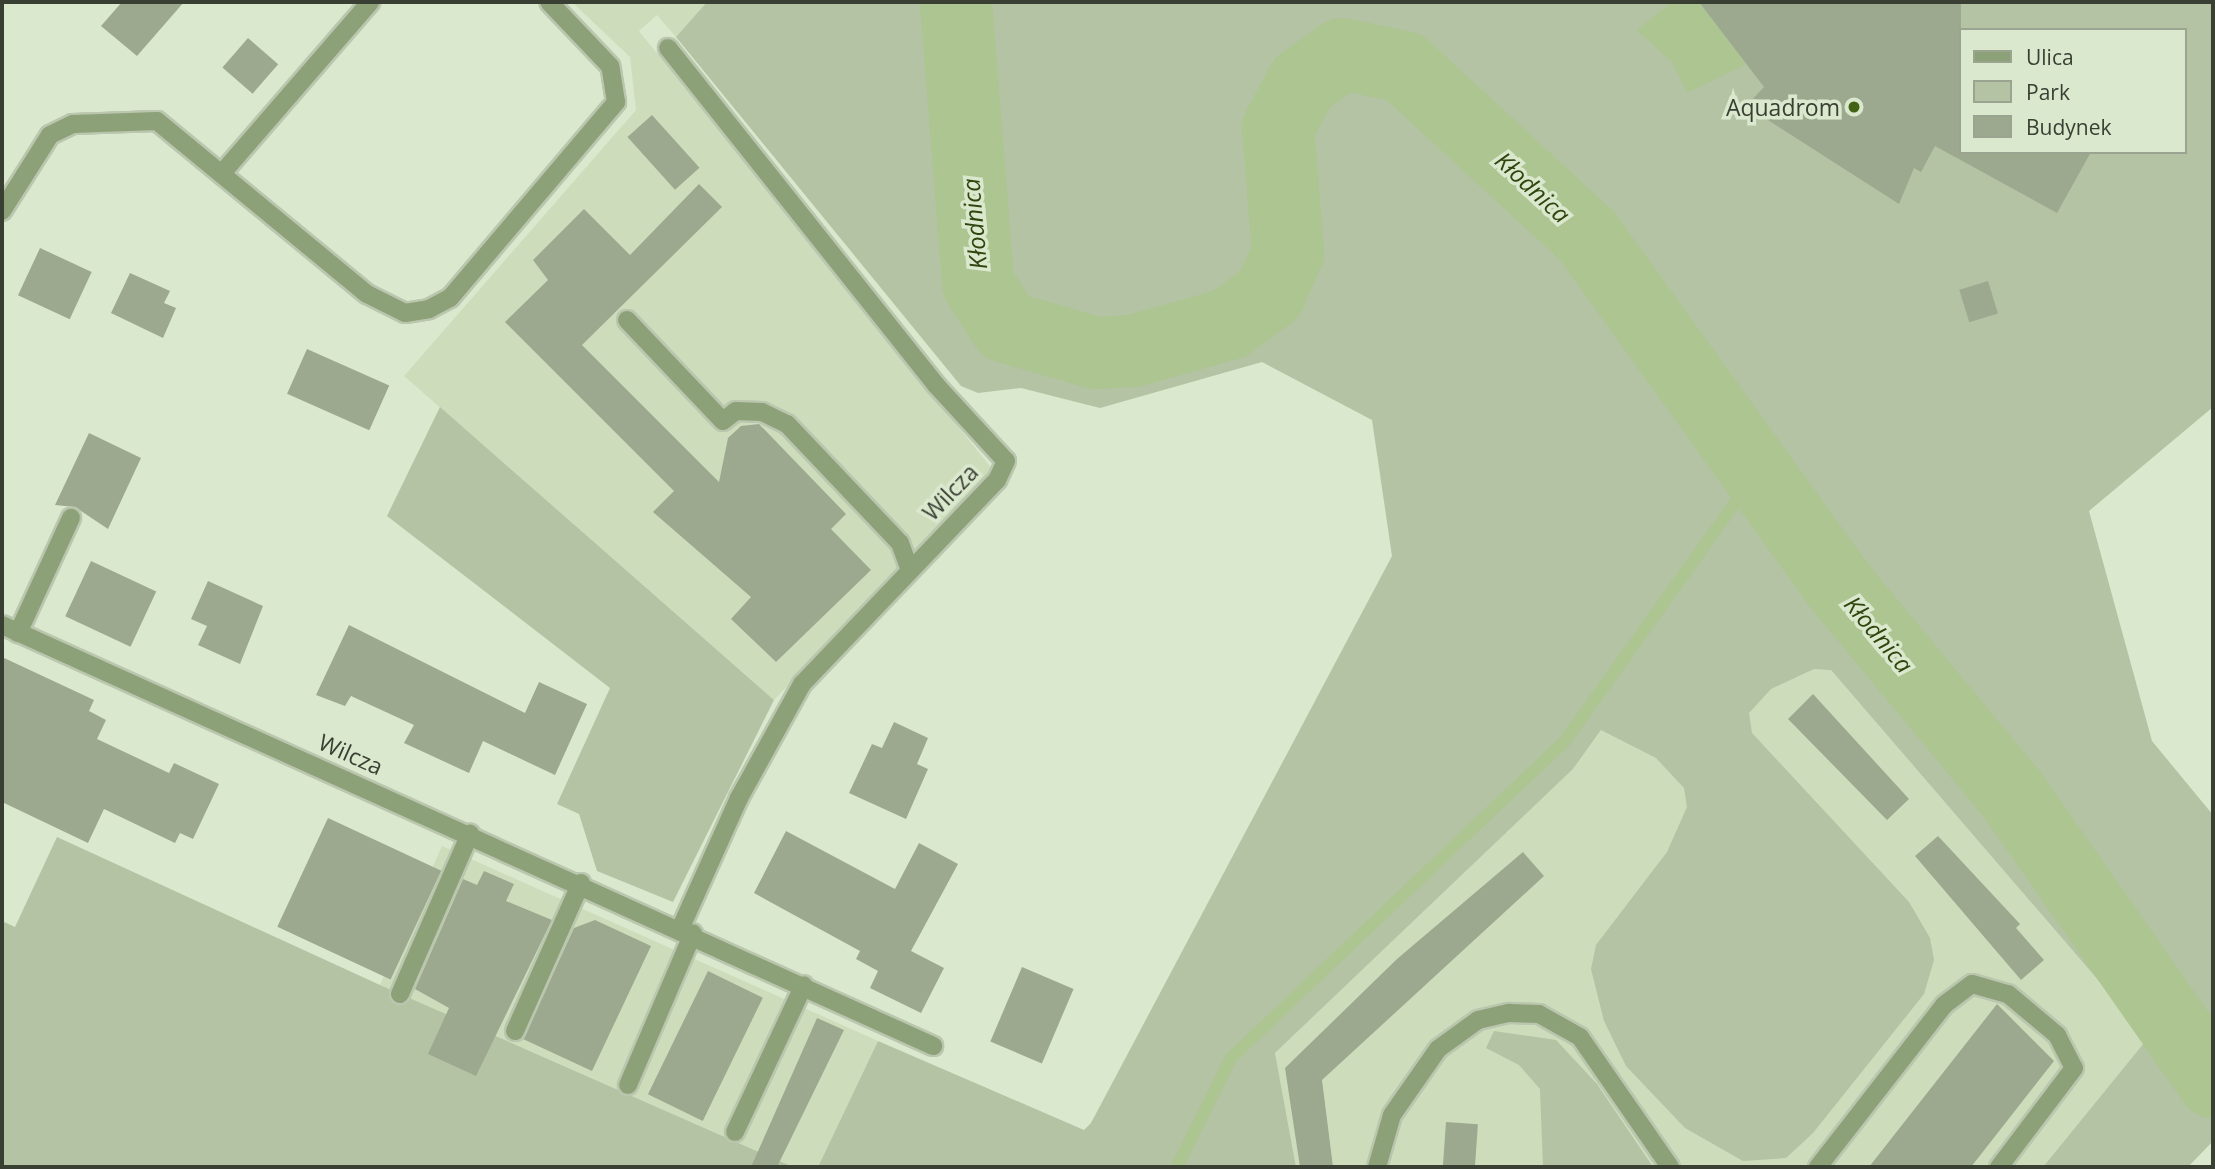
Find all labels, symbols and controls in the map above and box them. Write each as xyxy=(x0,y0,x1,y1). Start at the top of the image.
legend xyxy=(1960,28,2187,154)
text: Ulica xyxy=(2026,43,2074,71)
text: Park xyxy=(2026,78,2070,106)
place label: Aquadrom xyxy=(1726,93,1840,121)
marker: Aquadrom xyxy=(1846,99,1862,115)
text: Budynek xyxy=(2026,113,2112,141)
water label: Kłodnica xyxy=(1490,145,1576,229)
water label: Kłodnica xyxy=(956,177,992,271)
street label: Wilcza xyxy=(917,458,983,526)
water label: Kłodnica xyxy=(1839,590,1919,678)
street label: Wilcza xyxy=(315,728,387,780)

